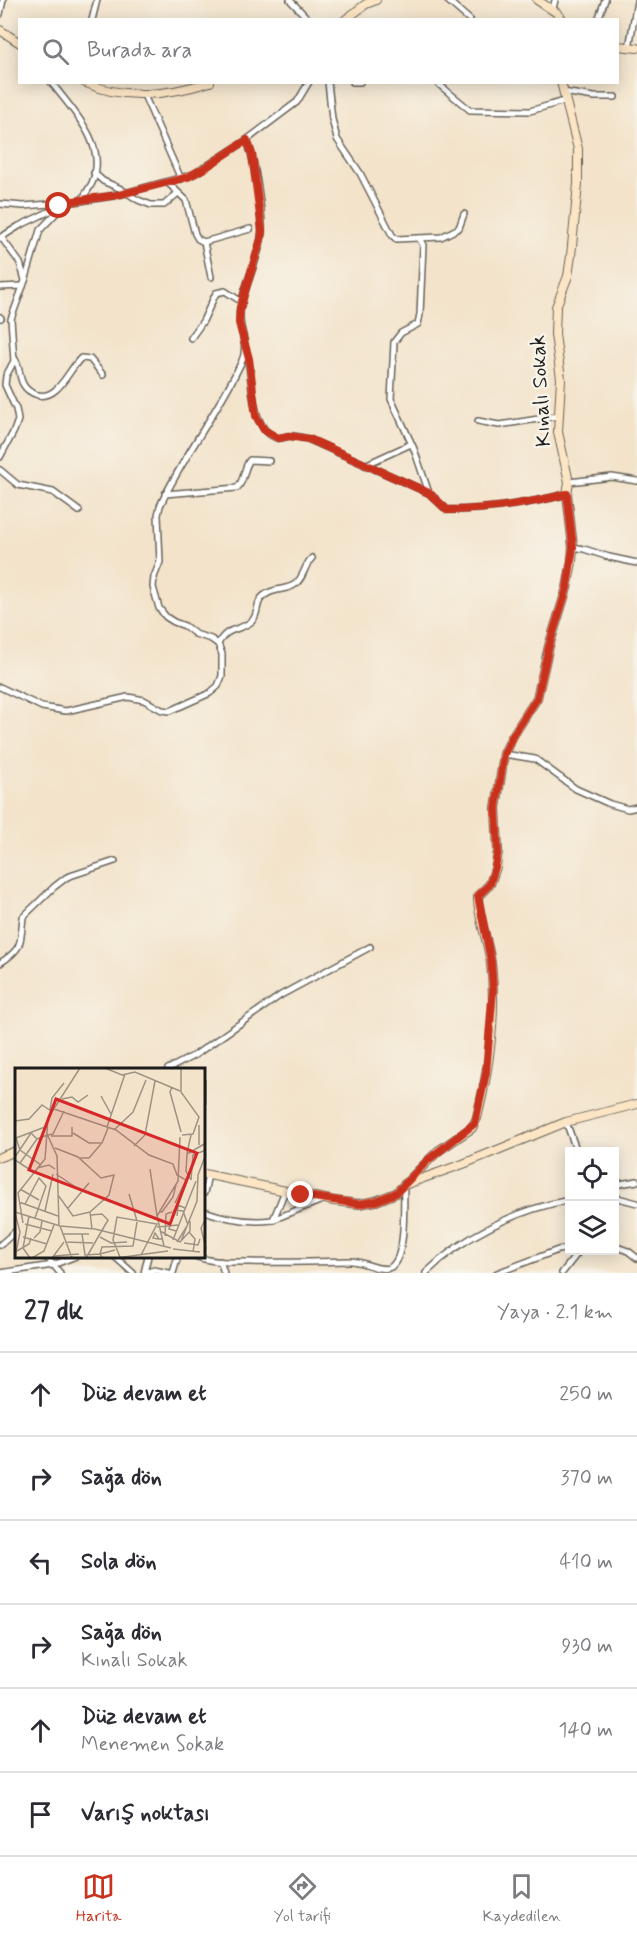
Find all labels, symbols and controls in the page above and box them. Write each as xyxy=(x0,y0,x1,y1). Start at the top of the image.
search box xyxy=(18,18,619,84)
icon: search xyxy=(39,35,72,68)
text: Burada ara xyxy=(87,37,192,65)
route start xyxy=(45,192,71,218)
street label: Kınalı Sokak xyxy=(524,335,558,447)
inset map xyxy=(15,1068,206,1258)
map controls xyxy=(565,1147,619,1255)
button: locate xyxy=(565,1147,619,1201)
route end xyxy=(287,1181,313,1207)
button: layers xyxy=(565,1201,619,1255)
text: 27 dk xyxy=(24,1295,83,1329)
text: Yaya · 2.1 km xyxy=(497,1299,613,1326)
icon: ahead xyxy=(24,1378,57,1411)
text: Düz devam et xyxy=(81,1380,206,1408)
text: 250 m xyxy=(559,1381,613,1408)
icon: right xyxy=(24,1462,57,1495)
text: Sağa dön xyxy=(81,1464,162,1492)
text: 370 m xyxy=(561,1465,613,1492)
icon: left xyxy=(24,1546,57,1579)
text: Sola dön xyxy=(81,1548,157,1576)
text: 410 m xyxy=(559,1549,613,1576)
text: Sağa dön xyxy=(81,1619,162,1647)
icon: right xyxy=(24,1630,57,1663)
text: 930 m xyxy=(561,1633,613,1660)
text: Kınalı Sokak xyxy=(81,1647,187,1674)
text: Düz devam et xyxy=(81,1703,206,1731)
icon: ahead xyxy=(24,1714,57,1747)
text: 140 m xyxy=(559,1717,613,1744)
text: Menemen Sokak xyxy=(81,1731,224,1758)
icon: arrive xyxy=(24,1798,57,1831)
text: Varış noktası xyxy=(81,1800,210,1828)
tab: Harita xyxy=(76,1870,122,1927)
tab: Yol tarifi xyxy=(273,1870,331,1927)
tab: Kaydedilen xyxy=(483,1870,561,1927)

